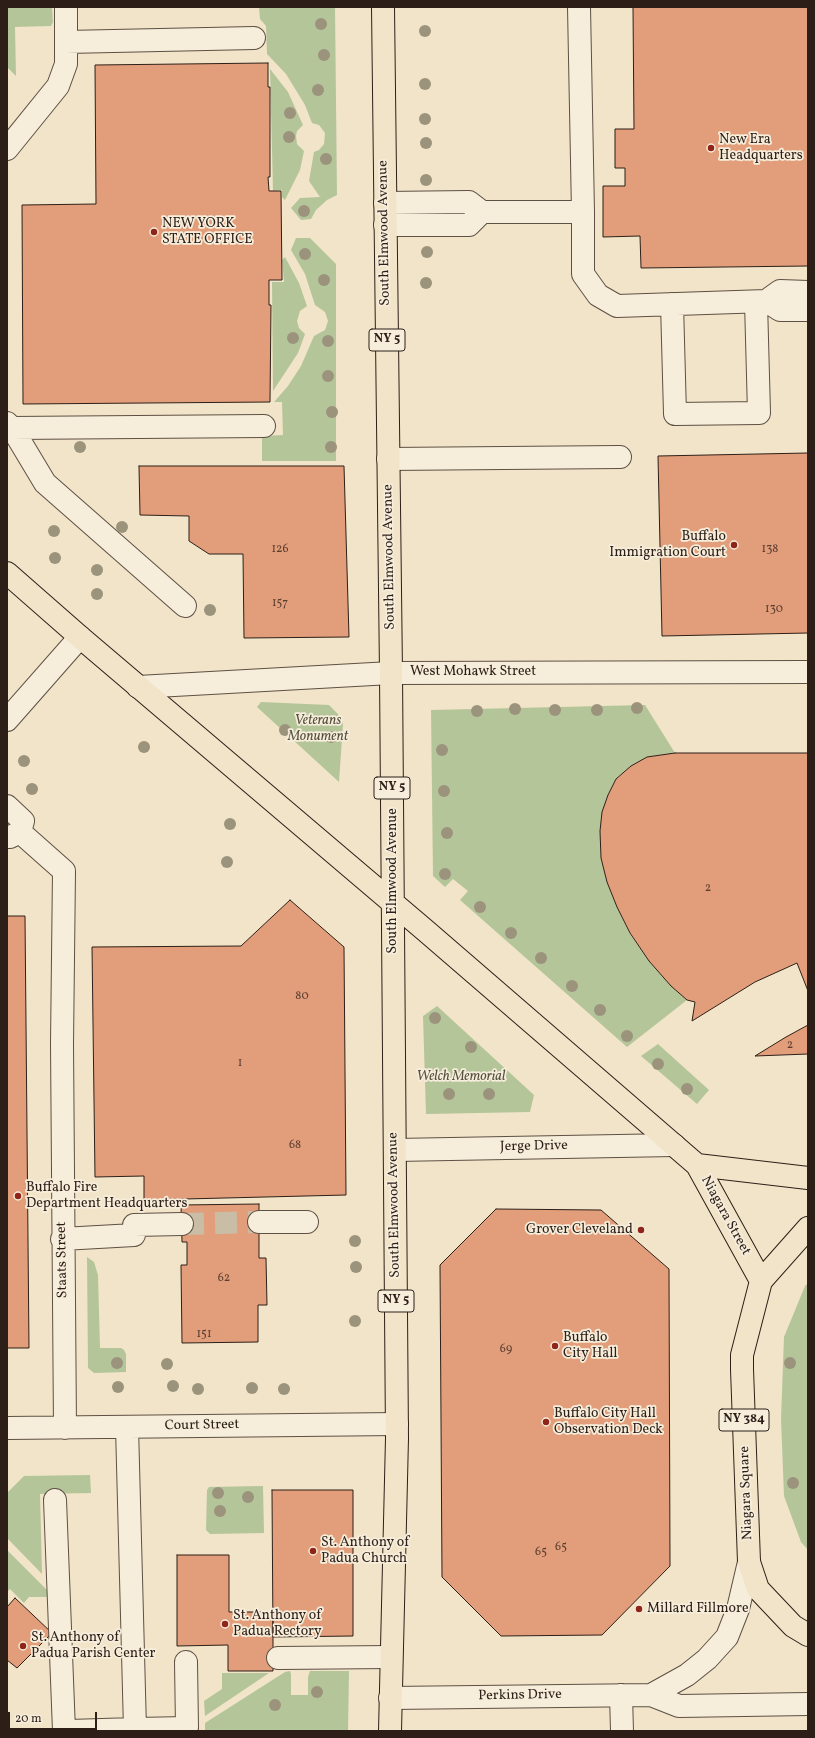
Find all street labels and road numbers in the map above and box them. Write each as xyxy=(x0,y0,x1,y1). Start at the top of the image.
street label: South Elmwood Avenue xyxy=(375,160,395,306)
road number: NY 5 xyxy=(369,329,405,351)
street label: South Elmwood Avenue xyxy=(380,484,400,630)
street label: West Mohawk Street xyxy=(410,664,536,680)
road number: NY 5 xyxy=(374,777,410,799)
street label: South Elmwood Avenue xyxy=(385,808,401,954)
street label: South Elmwood Avenue xyxy=(385,1132,405,1278)
street label: Jerge Drive xyxy=(500,1138,568,1156)
street label: Niagara Street xyxy=(696,1173,754,1259)
street label: Staats Street xyxy=(54,1221,72,1299)
road number: NY 5 xyxy=(378,1290,414,1312)
road number: NY 384 xyxy=(719,1409,769,1431)
street label: Court Street xyxy=(164,1417,240,1435)
street label: Niagara Square xyxy=(737,1446,757,1540)
street label: Perkins Drive xyxy=(478,1687,562,1705)

